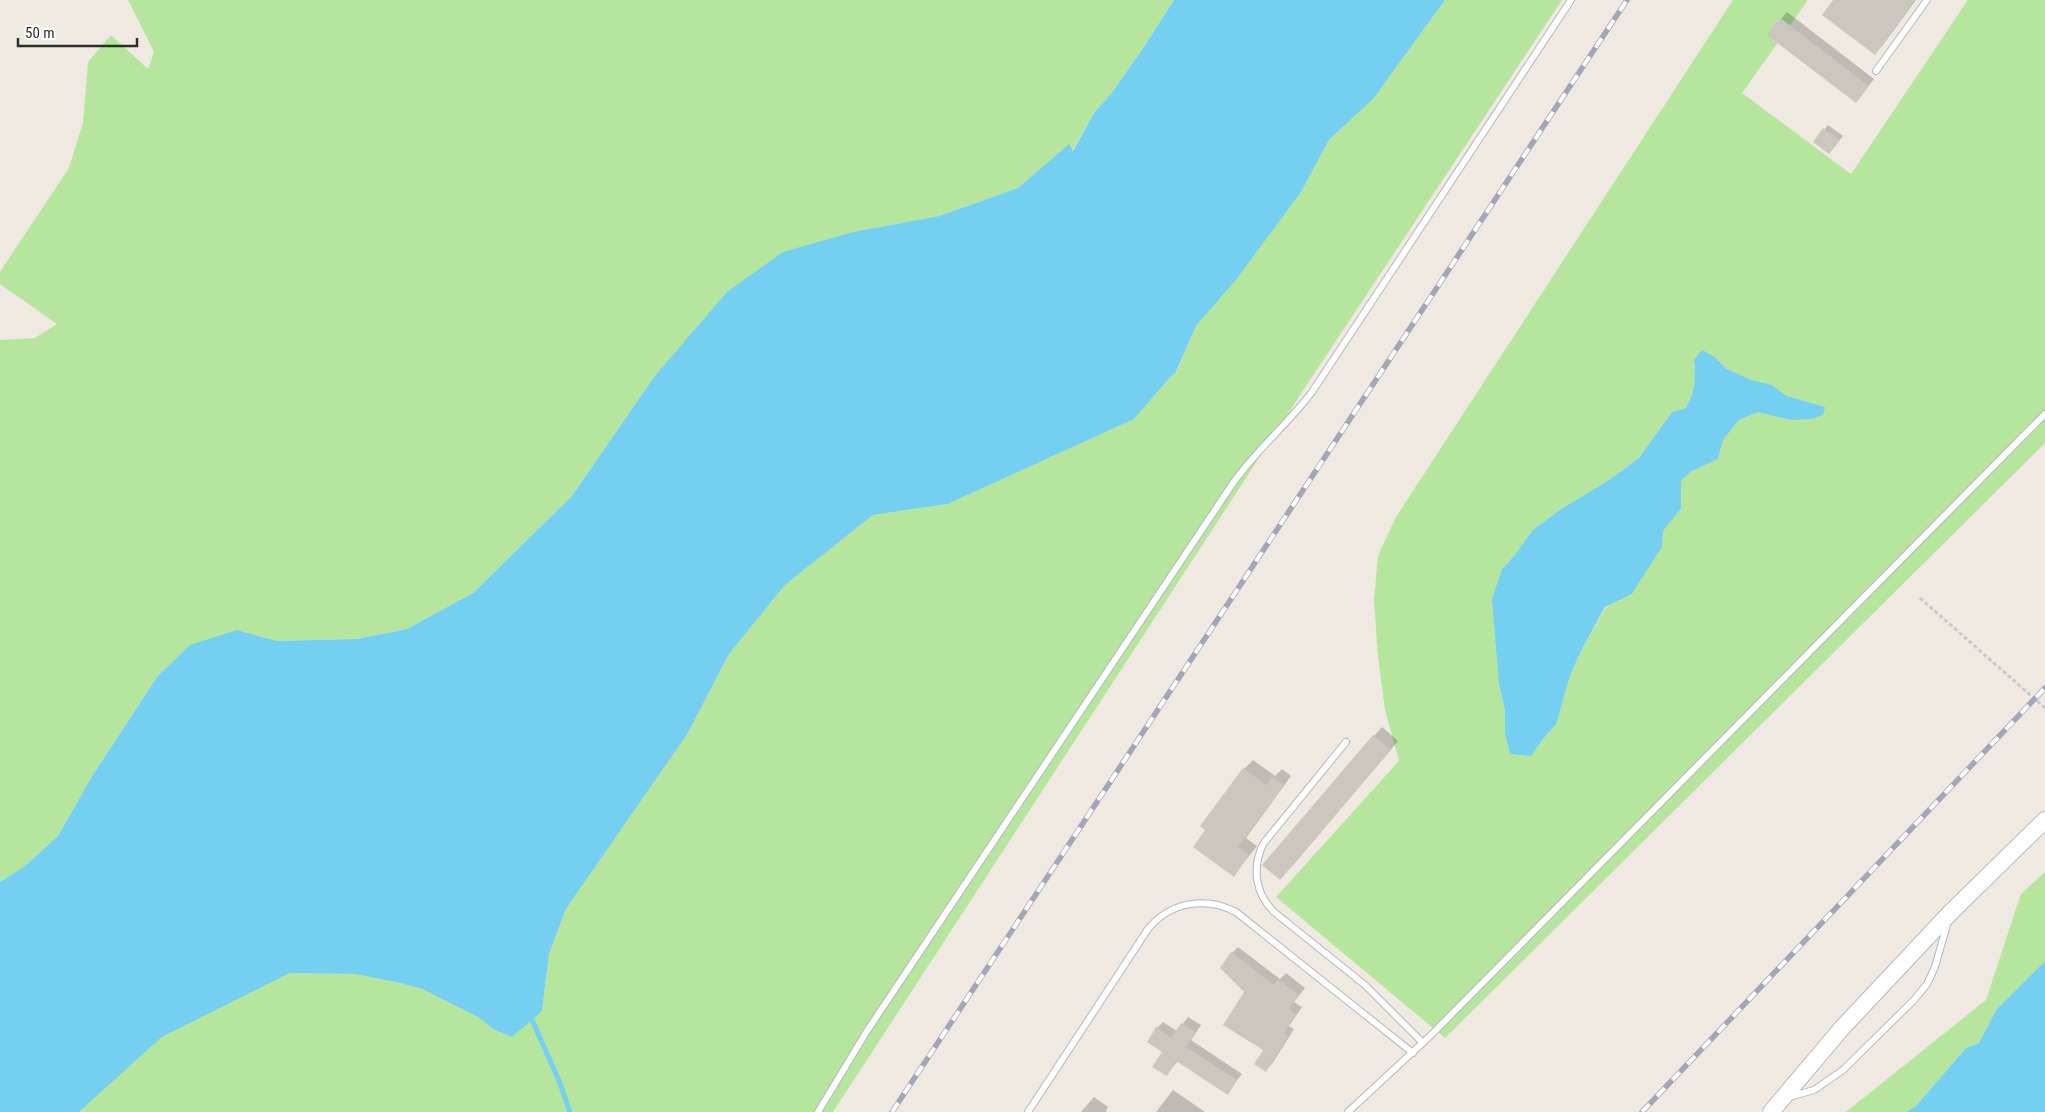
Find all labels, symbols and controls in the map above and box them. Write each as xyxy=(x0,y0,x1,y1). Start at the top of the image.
scale bar xyxy=(18,15,136,47)
text: 50 m xyxy=(25,24,55,42)

